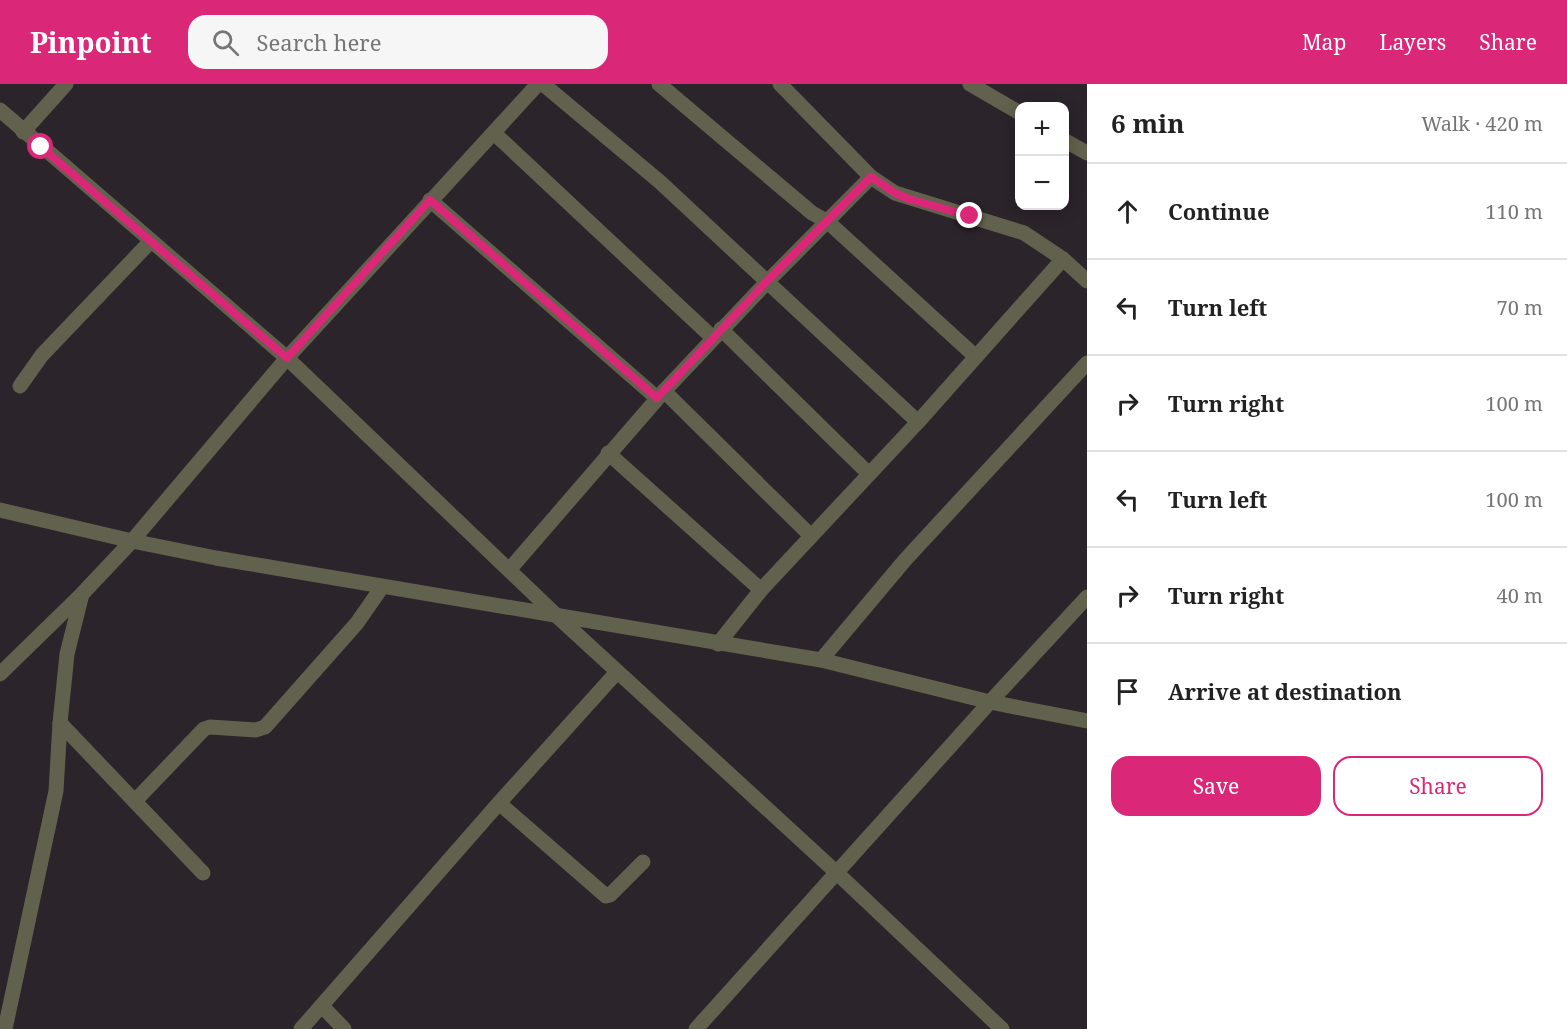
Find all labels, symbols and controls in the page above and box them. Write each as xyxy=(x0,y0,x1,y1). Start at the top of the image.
search box xyxy=(188,15,608,69)
text: Pinpoint xyxy=(30,23,152,61)
icon: search xyxy=(209,26,242,59)
text: Search here xyxy=(257,27,381,57)
text: Map xyxy=(1302,28,1346,56)
text: Layers xyxy=(1379,28,1446,56)
text: Share xyxy=(1479,28,1537,56)
map controls xyxy=(1015,102,1069,210)
button: + xyxy=(1015,102,1069,156)
text: 6 min xyxy=(1111,105,1185,141)
text: Walk · 420 m xyxy=(1421,110,1543,137)
route start xyxy=(27,133,53,159)
button: − xyxy=(1015,156,1069,210)
icon: ahead xyxy=(1111,195,1144,228)
text: Continue xyxy=(1168,196,1270,226)
text: 110 m xyxy=(1485,198,1543,225)
route end xyxy=(956,202,982,228)
icon: left xyxy=(1111,291,1144,324)
text: Turn left xyxy=(1168,292,1267,322)
text: 70 m xyxy=(1497,294,1543,321)
icon: right xyxy=(1111,387,1144,420)
text: Turn right xyxy=(1168,388,1284,418)
text: 100 m xyxy=(1485,390,1543,417)
icon: left xyxy=(1111,483,1144,516)
text: Turn left xyxy=(1168,484,1267,514)
text: 100 m xyxy=(1485,486,1543,513)
icon: right xyxy=(1111,579,1144,612)
text: Turn right xyxy=(1168,580,1284,610)
text: 40 m xyxy=(1497,582,1543,609)
icon: arrive xyxy=(1111,675,1144,708)
text: Arrive at destination xyxy=(1168,676,1402,706)
button: Save xyxy=(1111,756,1321,816)
button: Share xyxy=(1333,756,1543,816)

